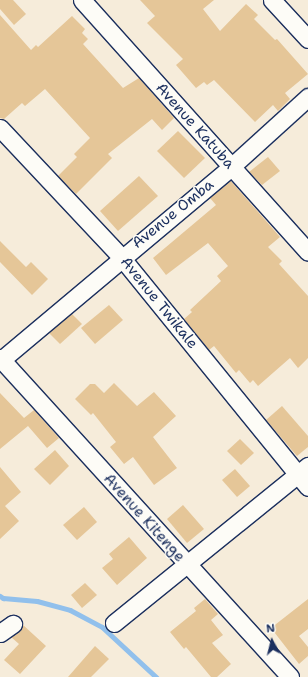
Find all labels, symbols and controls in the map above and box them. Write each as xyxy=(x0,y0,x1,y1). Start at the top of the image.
street label: Avenue Katuba xyxy=(152,79,238,173)
street label: Avenue Omba xyxy=(129,176,217,252)
street label: Avenue Twikale xyxy=(116,253,202,353)
street label: Avenue Kitenge xyxy=(100,470,188,566)
north arrow xyxy=(252,621,292,661)
text: N xyxy=(265,621,276,637)

